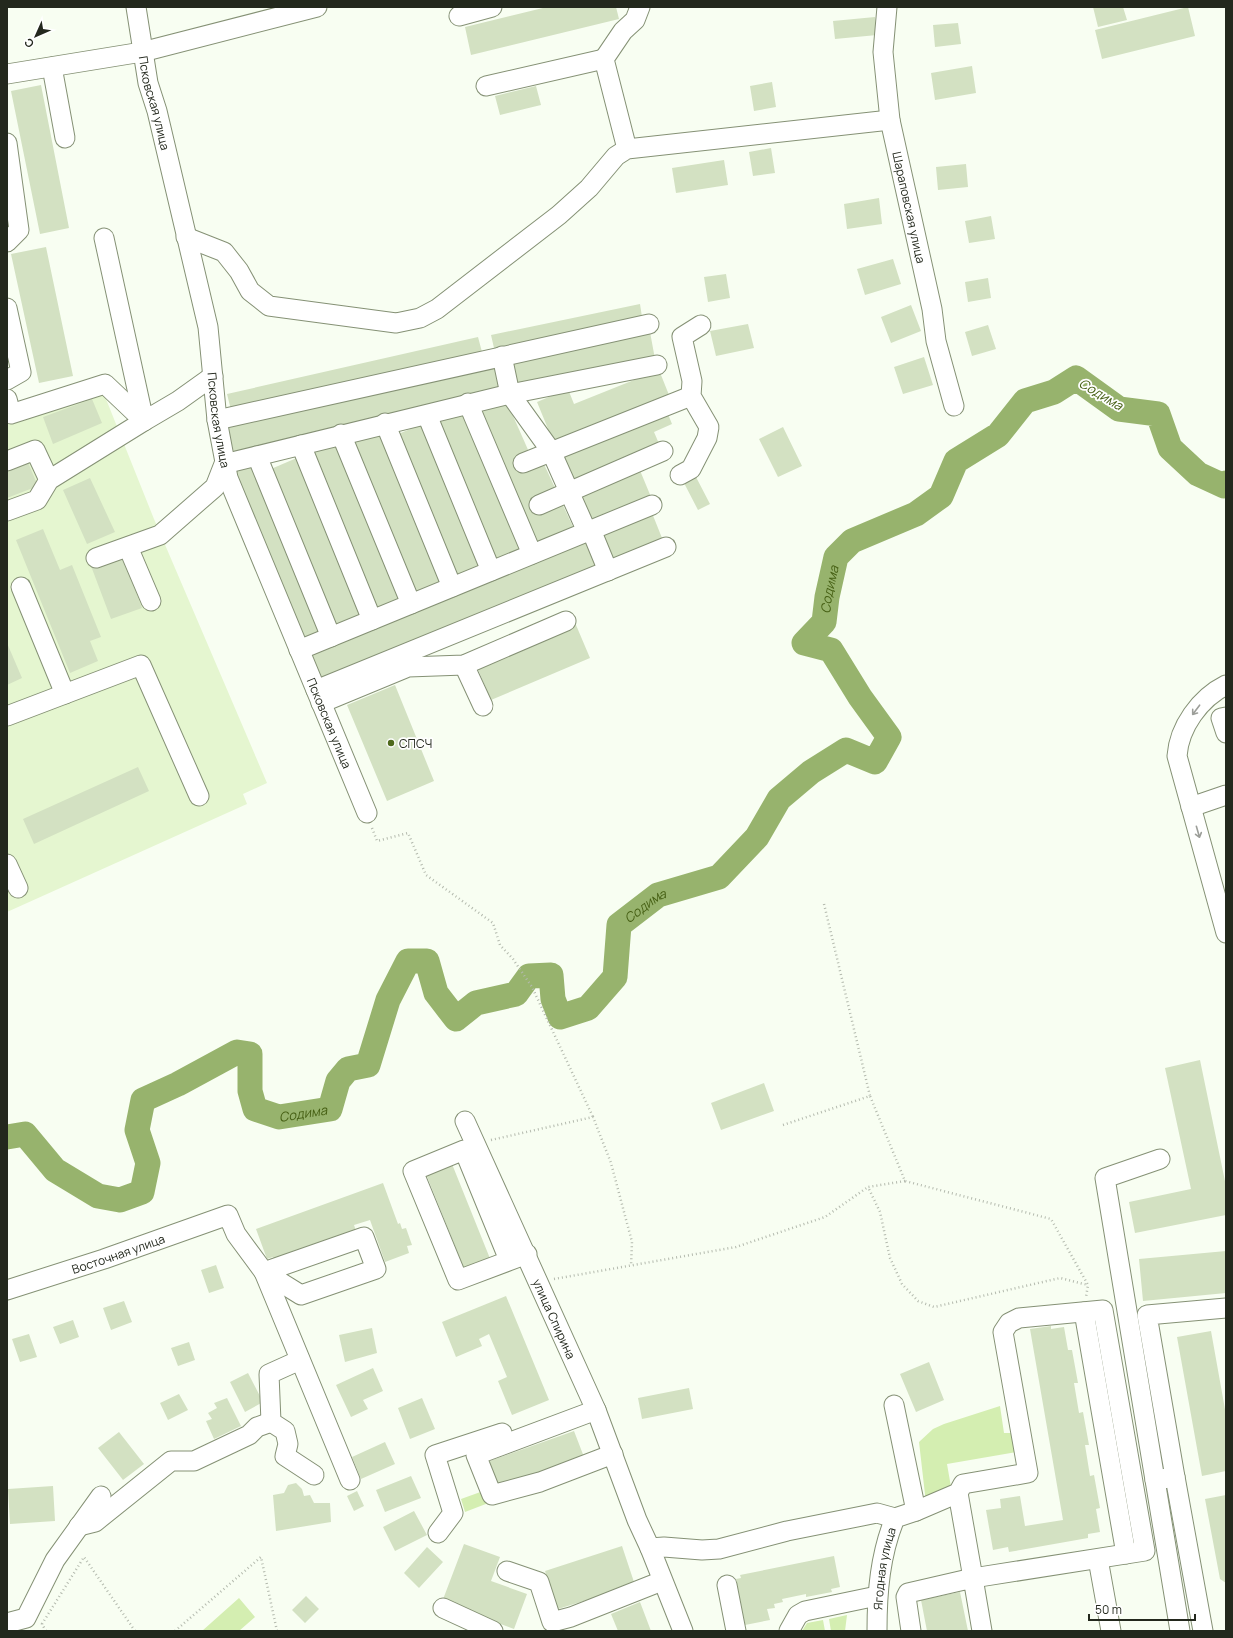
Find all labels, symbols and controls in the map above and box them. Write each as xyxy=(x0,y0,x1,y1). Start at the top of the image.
north arrow xyxy=(16,16,56,56)
text: С xyxy=(20,35,37,52)
street label: Псковская улица xyxy=(135,55,174,152)
street label: Шараповская улица xyxy=(889,150,930,265)
street label: Псковская улица xyxy=(204,371,234,469)
water label: Содима xyxy=(1076,374,1127,415)
water label: Содима xyxy=(816,563,843,614)
street label: Псковская улица xyxy=(303,675,356,771)
one-way arrow xyxy=(1192,704,1201,715)
place label: СПСЧ xyxy=(399,735,432,752)
marker: СПСЧ xyxy=(386,738,396,748)
one-way arrow xyxy=(1195,825,1202,838)
water label: Содима xyxy=(620,884,669,927)
water label: Содима xyxy=(278,1100,329,1126)
street label: Восточная улица xyxy=(70,1230,167,1277)
street label: улица Спирина xyxy=(529,1276,580,1361)
street label: Ягодная улица xyxy=(869,1525,899,1610)
scale bar xyxy=(1089,1596,1195,1622)
text: 50 m xyxy=(1095,1601,1122,1618)

